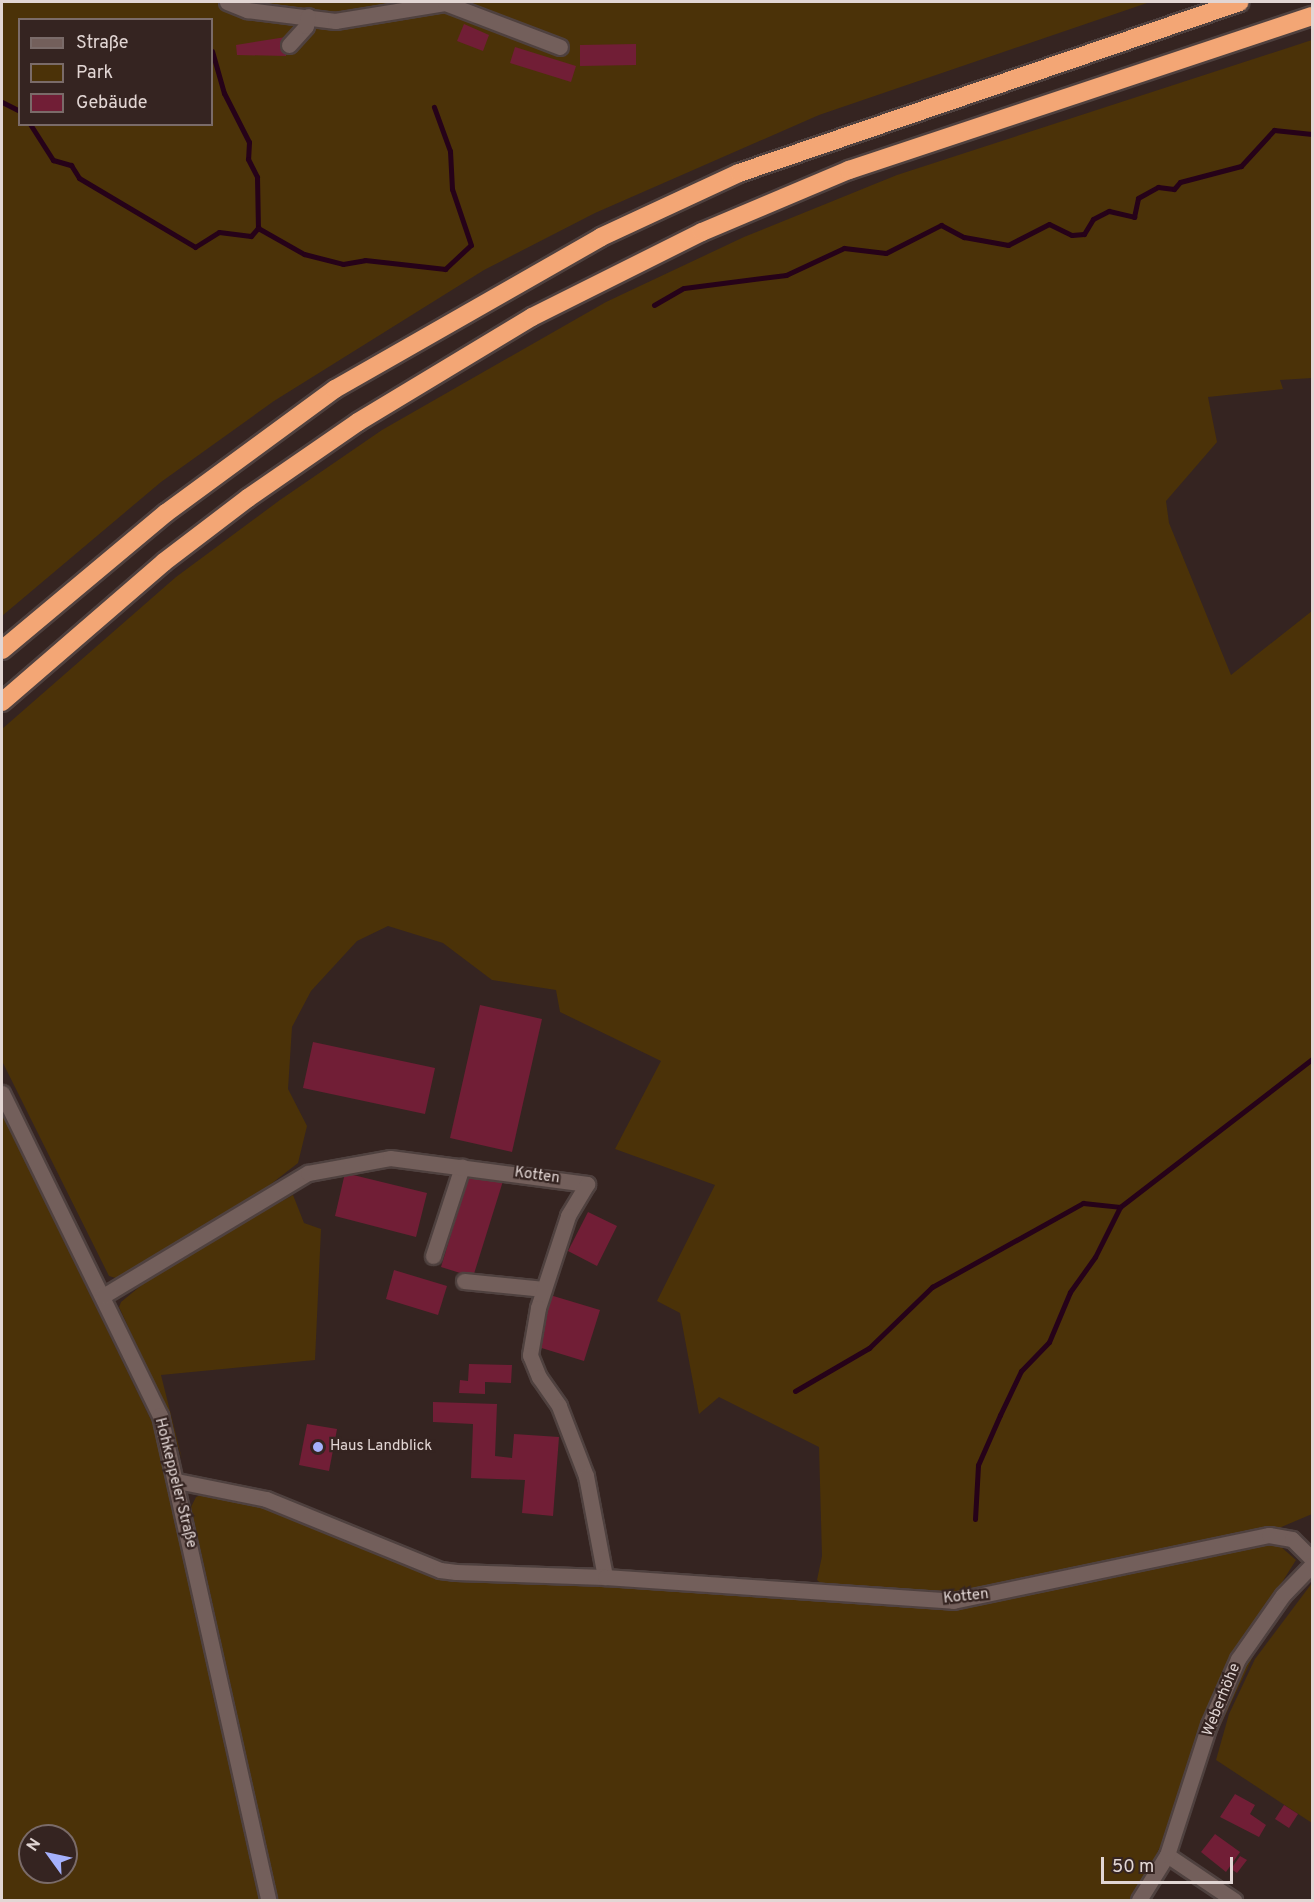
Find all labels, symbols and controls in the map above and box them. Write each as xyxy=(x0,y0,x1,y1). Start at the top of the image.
legend xyxy=(18,18,213,126)
text: Straße xyxy=(76,32,128,55)
text: Park xyxy=(76,62,113,85)
text: Gebäude xyxy=(76,92,148,115)
street label: Kotten xyxy=(513,1164,561,1188)
street label: Hohkeppeler Straße xyxy=(150,1416,200,1550)
place label: Haus Landblick xyxy=(330,1438,432,1456)
marker: Haus Landblick xyxy=(311,1440,325,1454)
street label: Kotten xyxy=(942,1586,990,1608)
street label: Weberhöhe xyxy=(1199,1661,1245,1739)
north arrow xyxy=(18,1824,78,1884)
text: N xyxy=(23,1835,46,1856)
scale bar xyxy=(1104,1845,1236,1883)
text: 50 m xyxy=(1112,1856,1154,1879)

